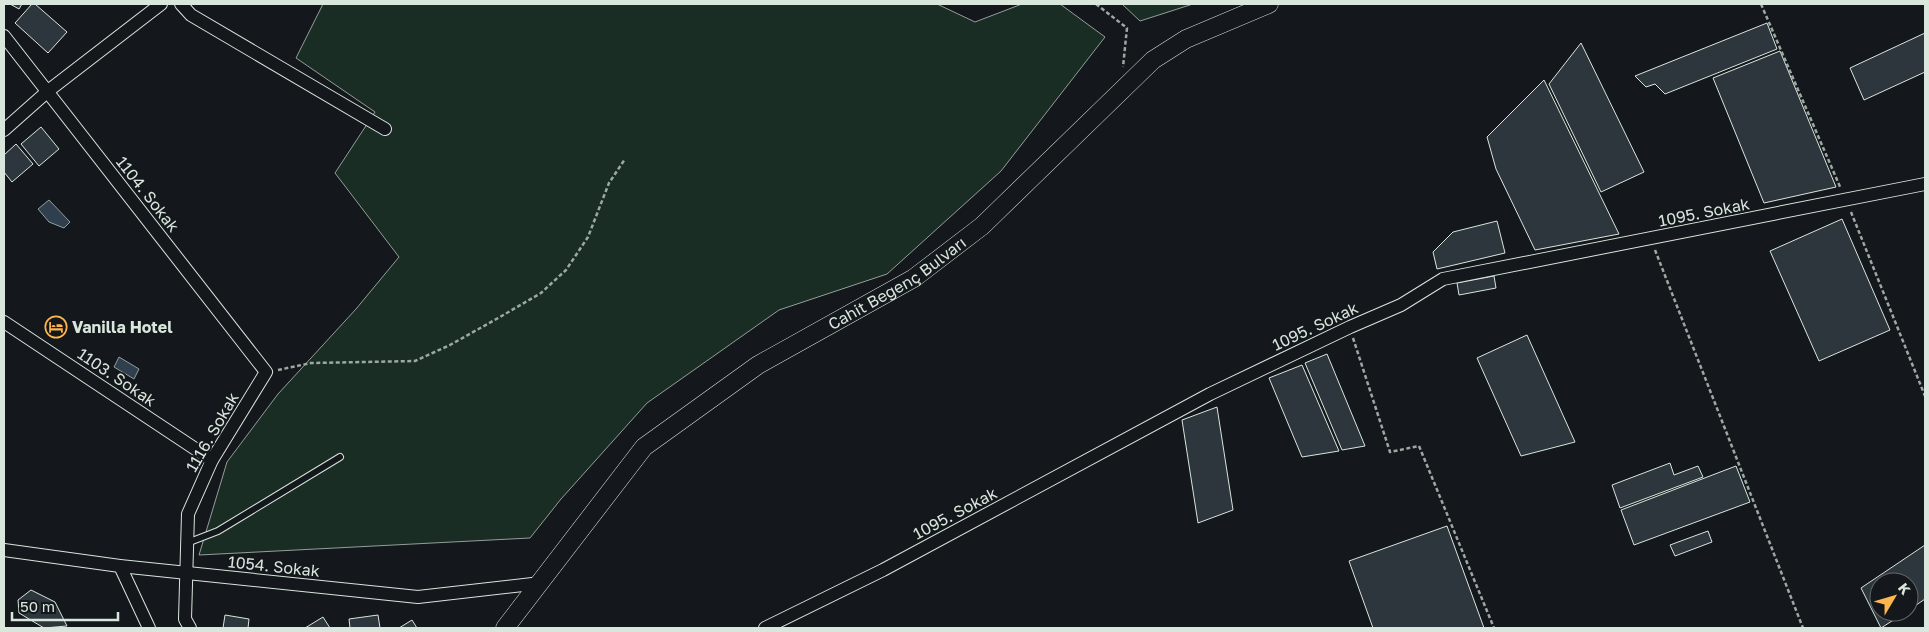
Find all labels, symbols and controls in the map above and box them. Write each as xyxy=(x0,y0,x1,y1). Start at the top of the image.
street label: 1104. Sokak xyxy=(112,152,184,236)
street label: 1095. Sokak xyxy=(1657,193,1751,231)
street label: Cahit Beğenç Bulvarı xyxy=(824,232,970,334)
street label: 1095. Sokak xyxy=(1269,297,1361,355)
hotel icon: Vanilla Hotel xyxy=(44,315,68,339)
place label: Vanilla Hotel xyxy=(72,317,173,337)
street label: 1103. Sokak xyxy=(74,343,160,411)
street label: 1116. Sokak xyxy=(181,389,243,475)
street label: 1095. Sokak xyxy=(910,483,1000,543)
street label: 1054. Sokak xyxy=(227,551,321,581)
north arrow xyxy=(1869,572,1919,622)
text: K xyxy=(1895,579,1914,598)
scale bar xyxy=(12,590,119,622)
text: 50 m xyxy=(20,597,55,615)

